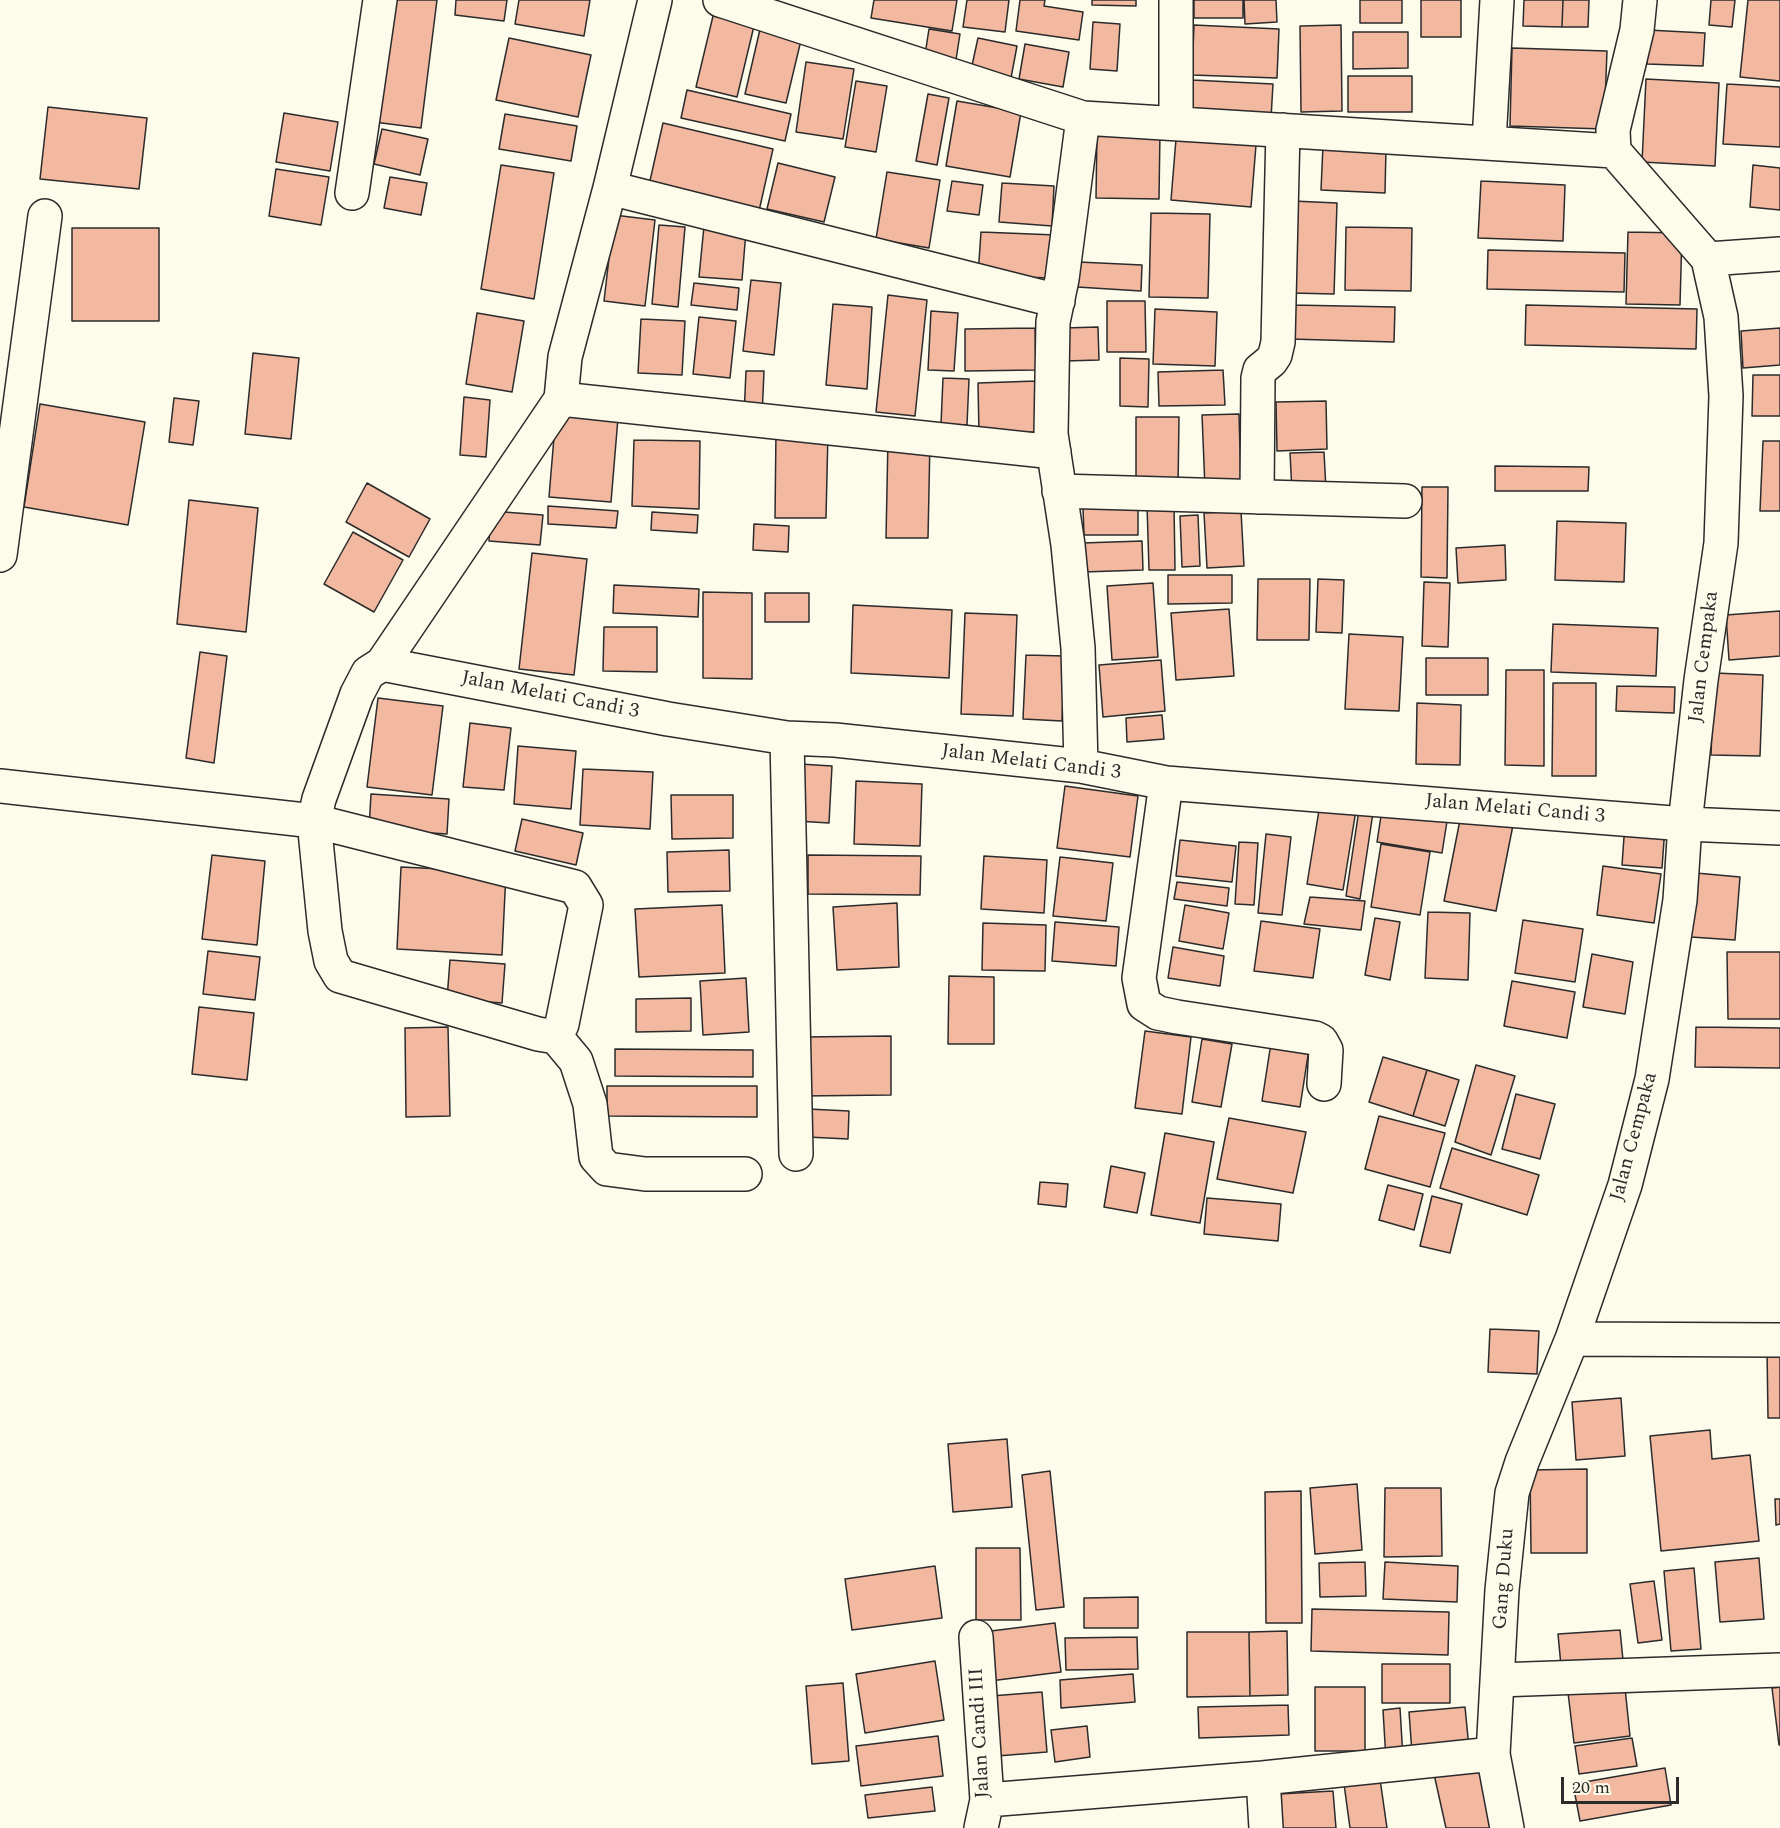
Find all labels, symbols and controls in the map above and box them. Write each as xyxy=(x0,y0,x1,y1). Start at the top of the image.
street label: Jalan Cempaka xyxy=(1685,590,1725,724)
street label: Jalan Melati Candi 3 xyxy=(459,667,641,725)
street label: Jalan Melati Candi 3 xyxy=(940,740,1122,786)
street label: Jalan Melati Candi 3 xyxy=(1424,790,1606,830)
street label: Jalan Cempaka xyxy=(1606,1070,1664,1204)
street label: Gang Duku xyxy=(1489,1528,1521,1630)
street label: Jalan Candi III xyxy=(966,1667,996,1799)
scale bar xyxy=(1564,1765,1682,1803)
text: 20 m xyxy=(1572,1774,1610,1801)

